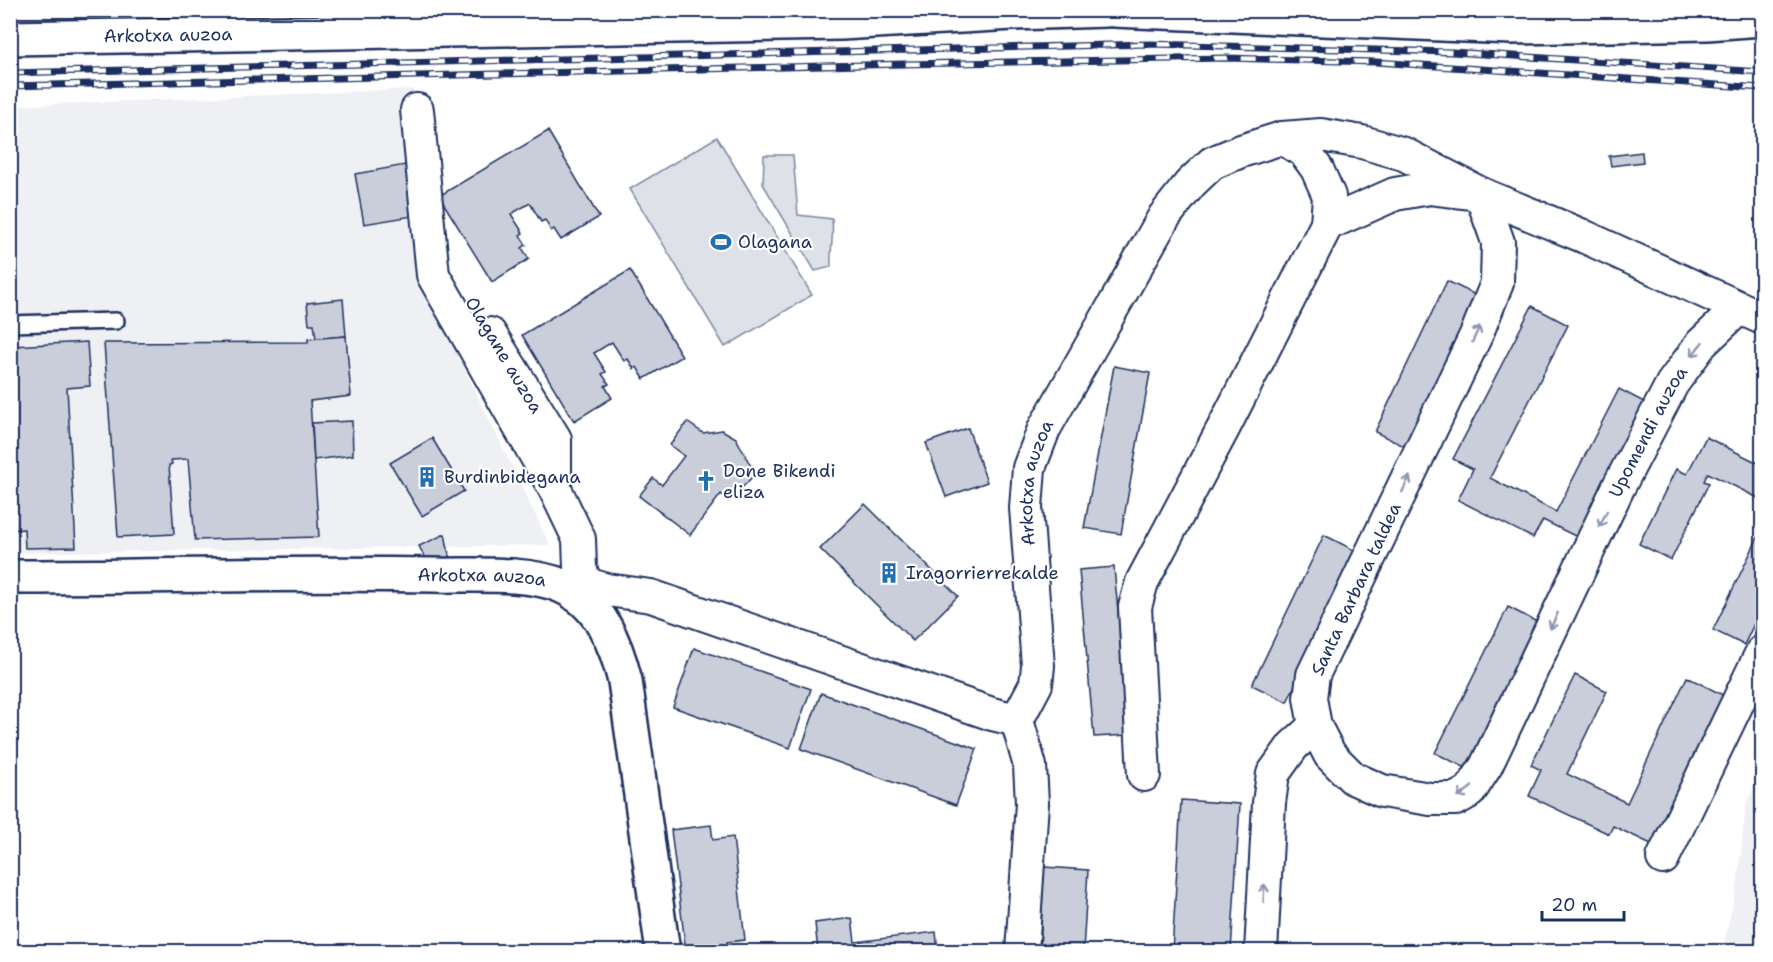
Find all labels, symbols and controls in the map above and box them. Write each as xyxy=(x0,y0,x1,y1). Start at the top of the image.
street label: Arkotxa auzoa xyxy=(103,22,233,48)
sports icon: Olagana xyxy=(709,230,733,254)
place label: Olagana xyxy=(738,230,812,254)
street label: Olagane auzoa xyxy=(460,292,548,418)
one-way arrow xyxy=(1471,326,1483,344)
one-way arrow xyxy=(1691,341,1704,357)
street label: Upomendi auzoa xyxy=(1603,361,1693,501)
street label: Arkotxa auzoa xyxy=(1014,415,1059,547)
place label: Done Bikendi eliza xyxy=(723,459,836,504)
building icon: Burdinbidegana xyxy=(415,465,439,489)
place label: Burdinbidegana xyxy=(444,465,581,489)
church icon: Done Bikendi eliza xyxy=(694,469,718,493)
one-way arrow xyxy=(1400,476,1412,494)
street label: Santa Barbara taldea xyxy=(1305,499,1407,679)
one-way arrow xyxy=(1596,510,1608,528)
building icon: Iragorrierrekalde xyxy=(877,561,901,585)
place label: Iragorrierrekalde xyxy=(906,561,1059,585)
street label: Arkotxa auzoa xyxy=(417,563,549,592)
one-way arrow xyxy=(1548,611,1560,629)
one-way arrow xyxy=(1457,786,1473,799)
one-way arrow xyxy=(1259,884,1270,904)
scale bar xyxy=(1542,884,1624,922)
text: 20 m xyxy=(1551,893,1597,917)

